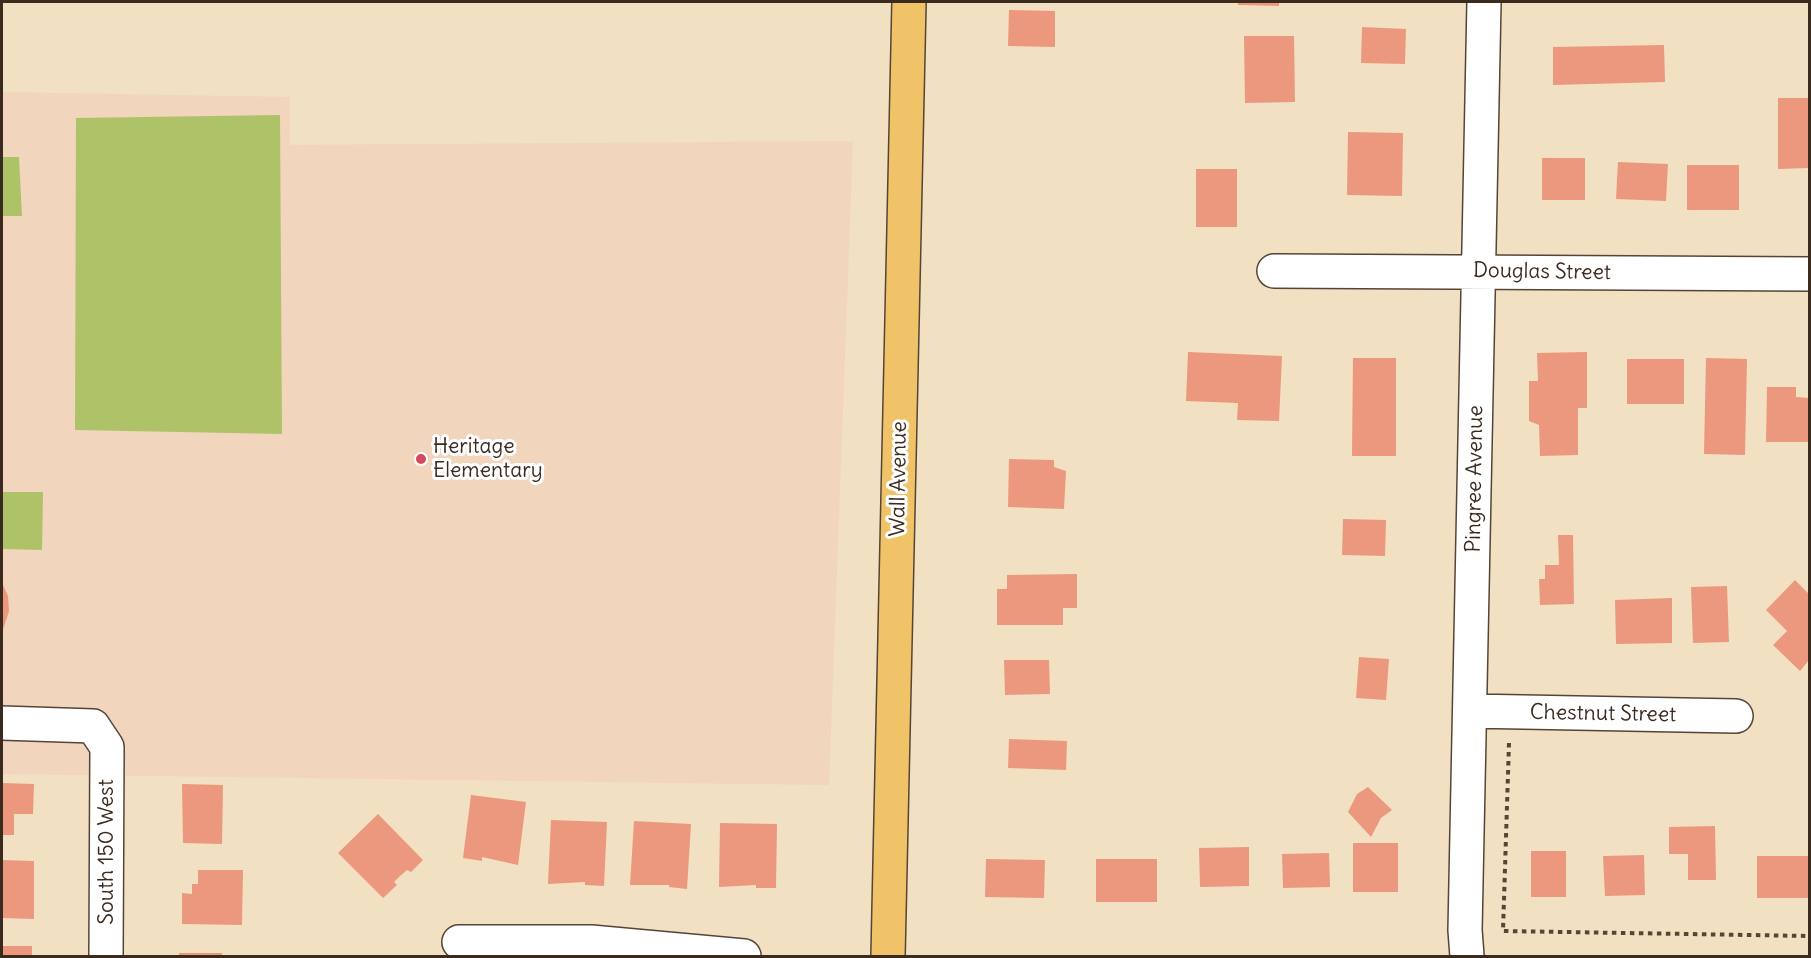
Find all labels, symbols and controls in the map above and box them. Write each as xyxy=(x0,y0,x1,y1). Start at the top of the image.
street label: Douglas Street xyxy=(1473,258,1611,286)
street label: Pingree Avenue xyxy=(1461,405,1489,553)
street label: Wall Avenue xyxy=(885,421,913,537)
place label: Heritage Elementary xyxy=(433,434,543,484)
marker: Heritage Elementary xyxy=(414,452,428,466)
street label: Chestnut Street xyxy=(1530,700,1676,728)
street label: South 150 West xyxy=(94,779,120,925)

